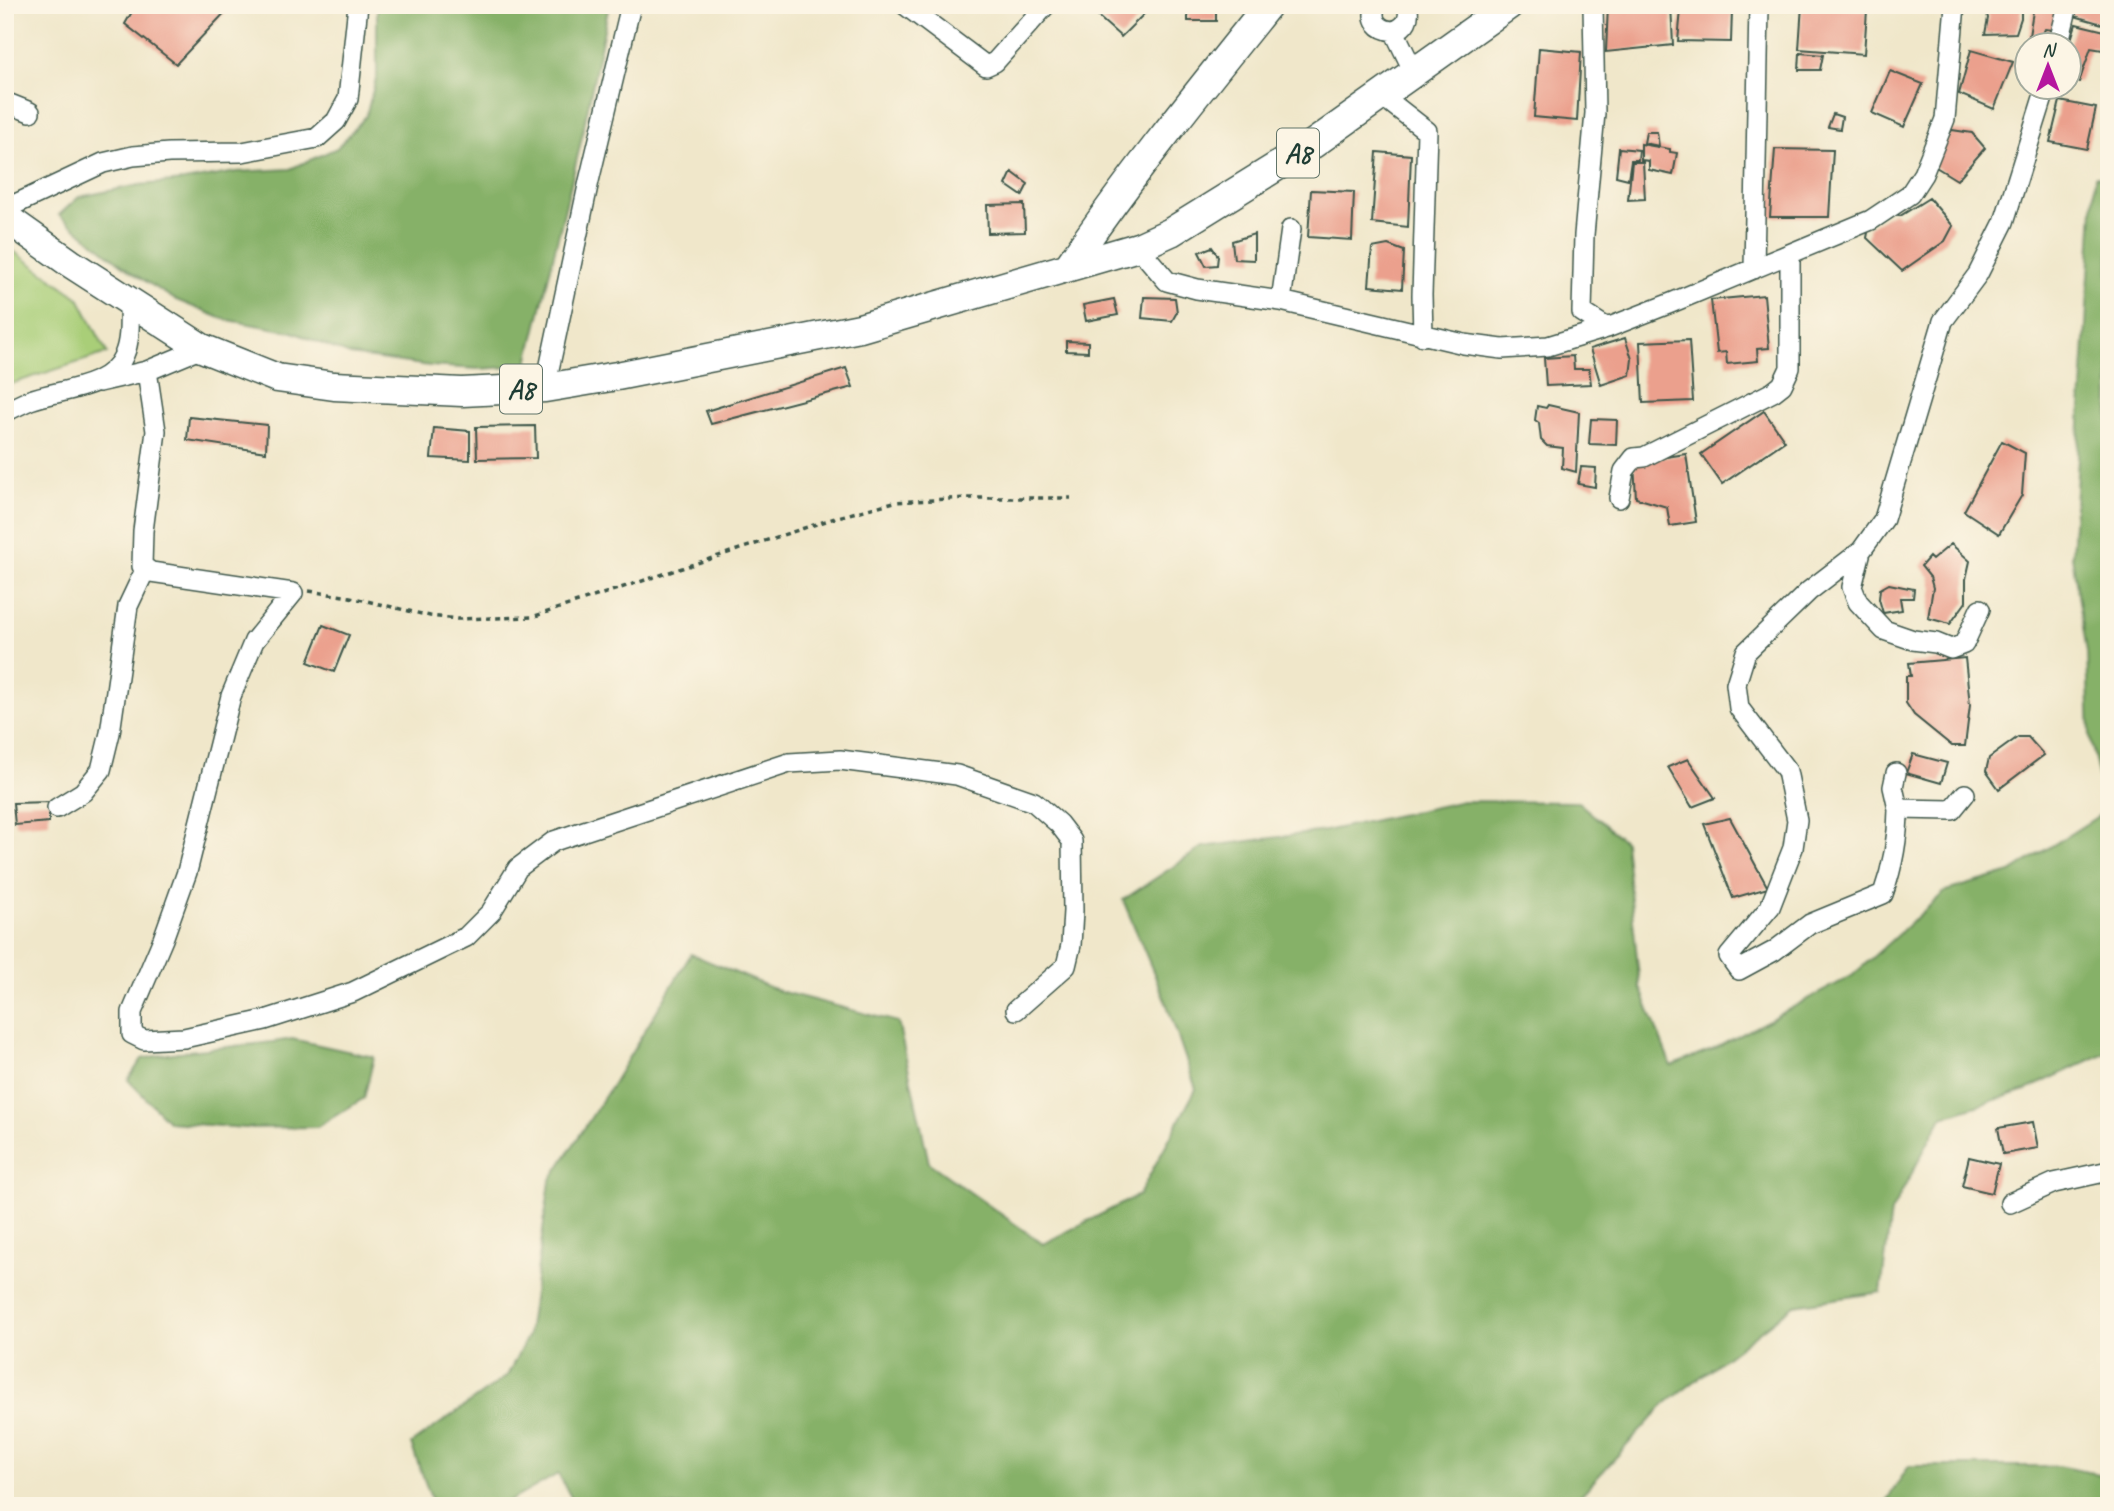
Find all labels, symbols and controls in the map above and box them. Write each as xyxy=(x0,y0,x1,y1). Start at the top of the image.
north arrow xyxy=(2012,32,2082,102)
text: N xyxy=(2042,38,2057,62)
road number: A8 xyxy=(1277,128,1319,178)
road number: A8 xyxy=(500,364,542,414)

